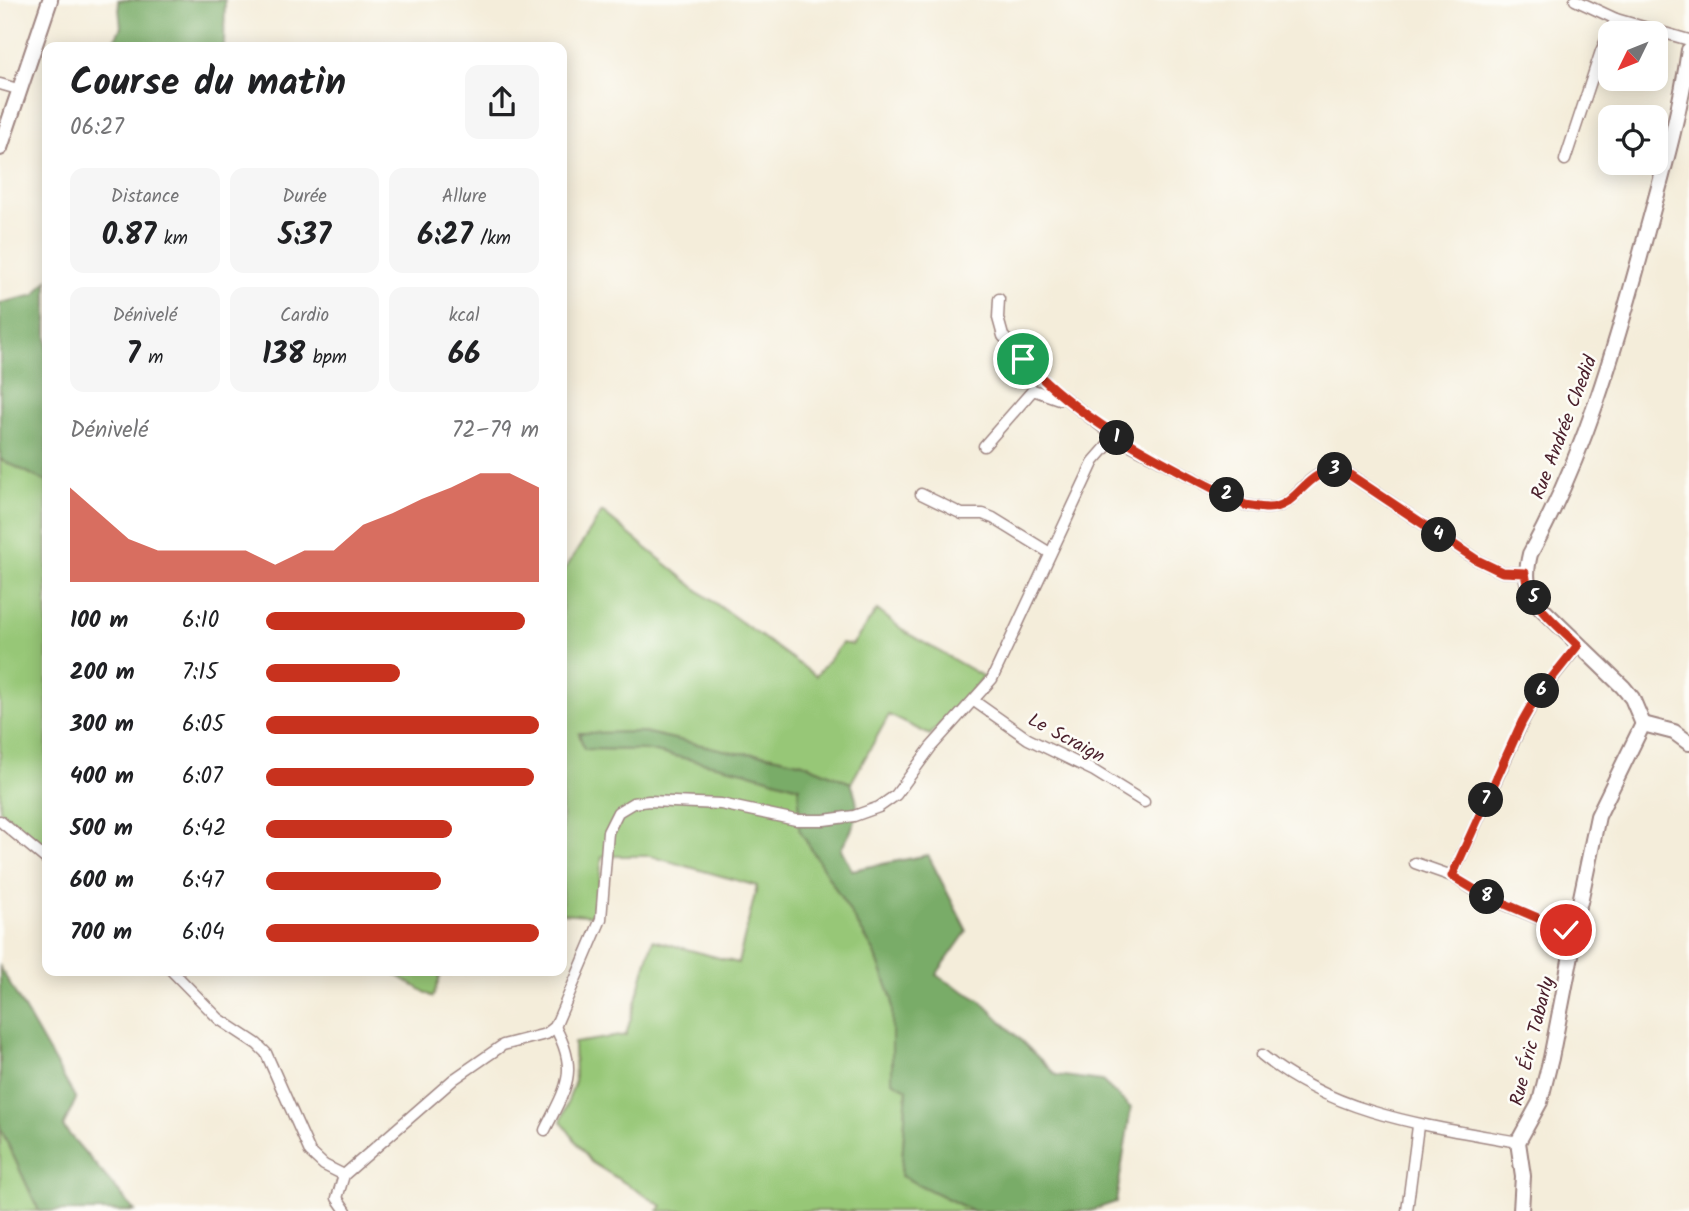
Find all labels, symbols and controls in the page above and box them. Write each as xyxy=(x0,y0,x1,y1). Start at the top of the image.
north arrow xyxy=(1598,21,1668,91)
map controls xyxy=(1598,21,1668,175)
text: Course du matin xyxy=(70,54,346,114)
button: share xyxy=(465,65,539,139)
button: locate xyxy=(1598,105,1668,175)
text: 06:27 xyxy=(70,110,124,146)
text: Distance xyxy=(111,182,179,212)
text: Durée xyxy=(282,182,327,212)
text: Allure xyxy=(442,182,487,212)
text: 0.87 xyxy=(102,212,156,260)
text: 5:37 xyxy=(278,212,331,260)
text: 6:27 xyxy=(417,212,473,260)
text: km xyxy=(156,224,188,254)
text: /km xyxy=(473,224,511,254)
text: Dénivelé xyxy=(112,301,177,331)
text: Cardio xyxy=(280,301,329,331)
text: kcal xyxy=(449,301,480,331)
pin xyxy=(993,329,1053,389)
text: 7 xyxy=(126,331,141,379)
text: 138 xyxy=(262,331,305,379)
text: 66 xyxy=(448,331,480,379)
icon: arrive xyxy=(1004,340,1042,378)
text: m xyxy=(141,343,163,373)
text: bpm xyxy=(305,343,347,373)
street label: Rue Andrée Chedid xyxy=(1524,351,1606,504)
text: Dénivelé xyxy=(70,413,148,449)
text: 72–79 m xyxy=(452,413,539,449)
pin: 1 xyxy=(1100,420,1134,456)
text: 1 xyxy=(1114,422,1119,452)
pin: 3 xyxy=(1318,452,1352,488)
text: 3 xyxy=(1329,454,1340,484)
pin: 2 xyxy=(1210,477,1244,512)
text: 2 xyxy=(1221,479,1232,509)
pin: 4 xyxy=(1422,518,1456,552)
text: 4 xyxy=(1433,519,1444,549)
pin: 5 xyxy=(1516,580,1552,616)
text: 5 xyxy=(1529,582,1538,612)
text: 100 m xyxy=(70,603,128,639)
text: 6:10 xyxy=(182,603,219,639)
text: 200 m xyxy=(70,655,135,691)
text: 7:15 xyxy=(182,655,218,691)
pin: 6 xyxy=(1524,674,1560,708)
text: 6 xyxy=(1536,675,1547,705)
street label: Le Scraign xyxy=(1022,706,1110,772)
text: 300 m xyxy=(70,707,134,743)
text: 6:05 xyxy=(182,707,224,743)
text: 400 m xyxy=(70,759,134,795)
text: 6:07 xyxy=(182,759,223,795)
pin: 7 xyxy=(1468,782,1504,818)
text: 7 xyxy=(1481,784,1490,814)
text: 500 m xyxy=(70,811,133,847)
text: 6:42 xyxy=(182,811,226,847)
text: 600 m xyxy=(70,863,134,899)
text: 6:47 xyxy=(182,863,224,899)
pin: 8 xyxy=(1470,880,1504,914)
text: 8 xyxy=(1481,881,1492,911)
pin xyxy=(1536,900,1596,960)
icon: check xyxy=(1547,911,1585,949)
text: 700 m xyxy=(70,915,132,951)
text: 6:04 xyxy=(182,915,225,951)
street label: Rue Éric Tabarly xyxy=(1502,973,1564,1109)

